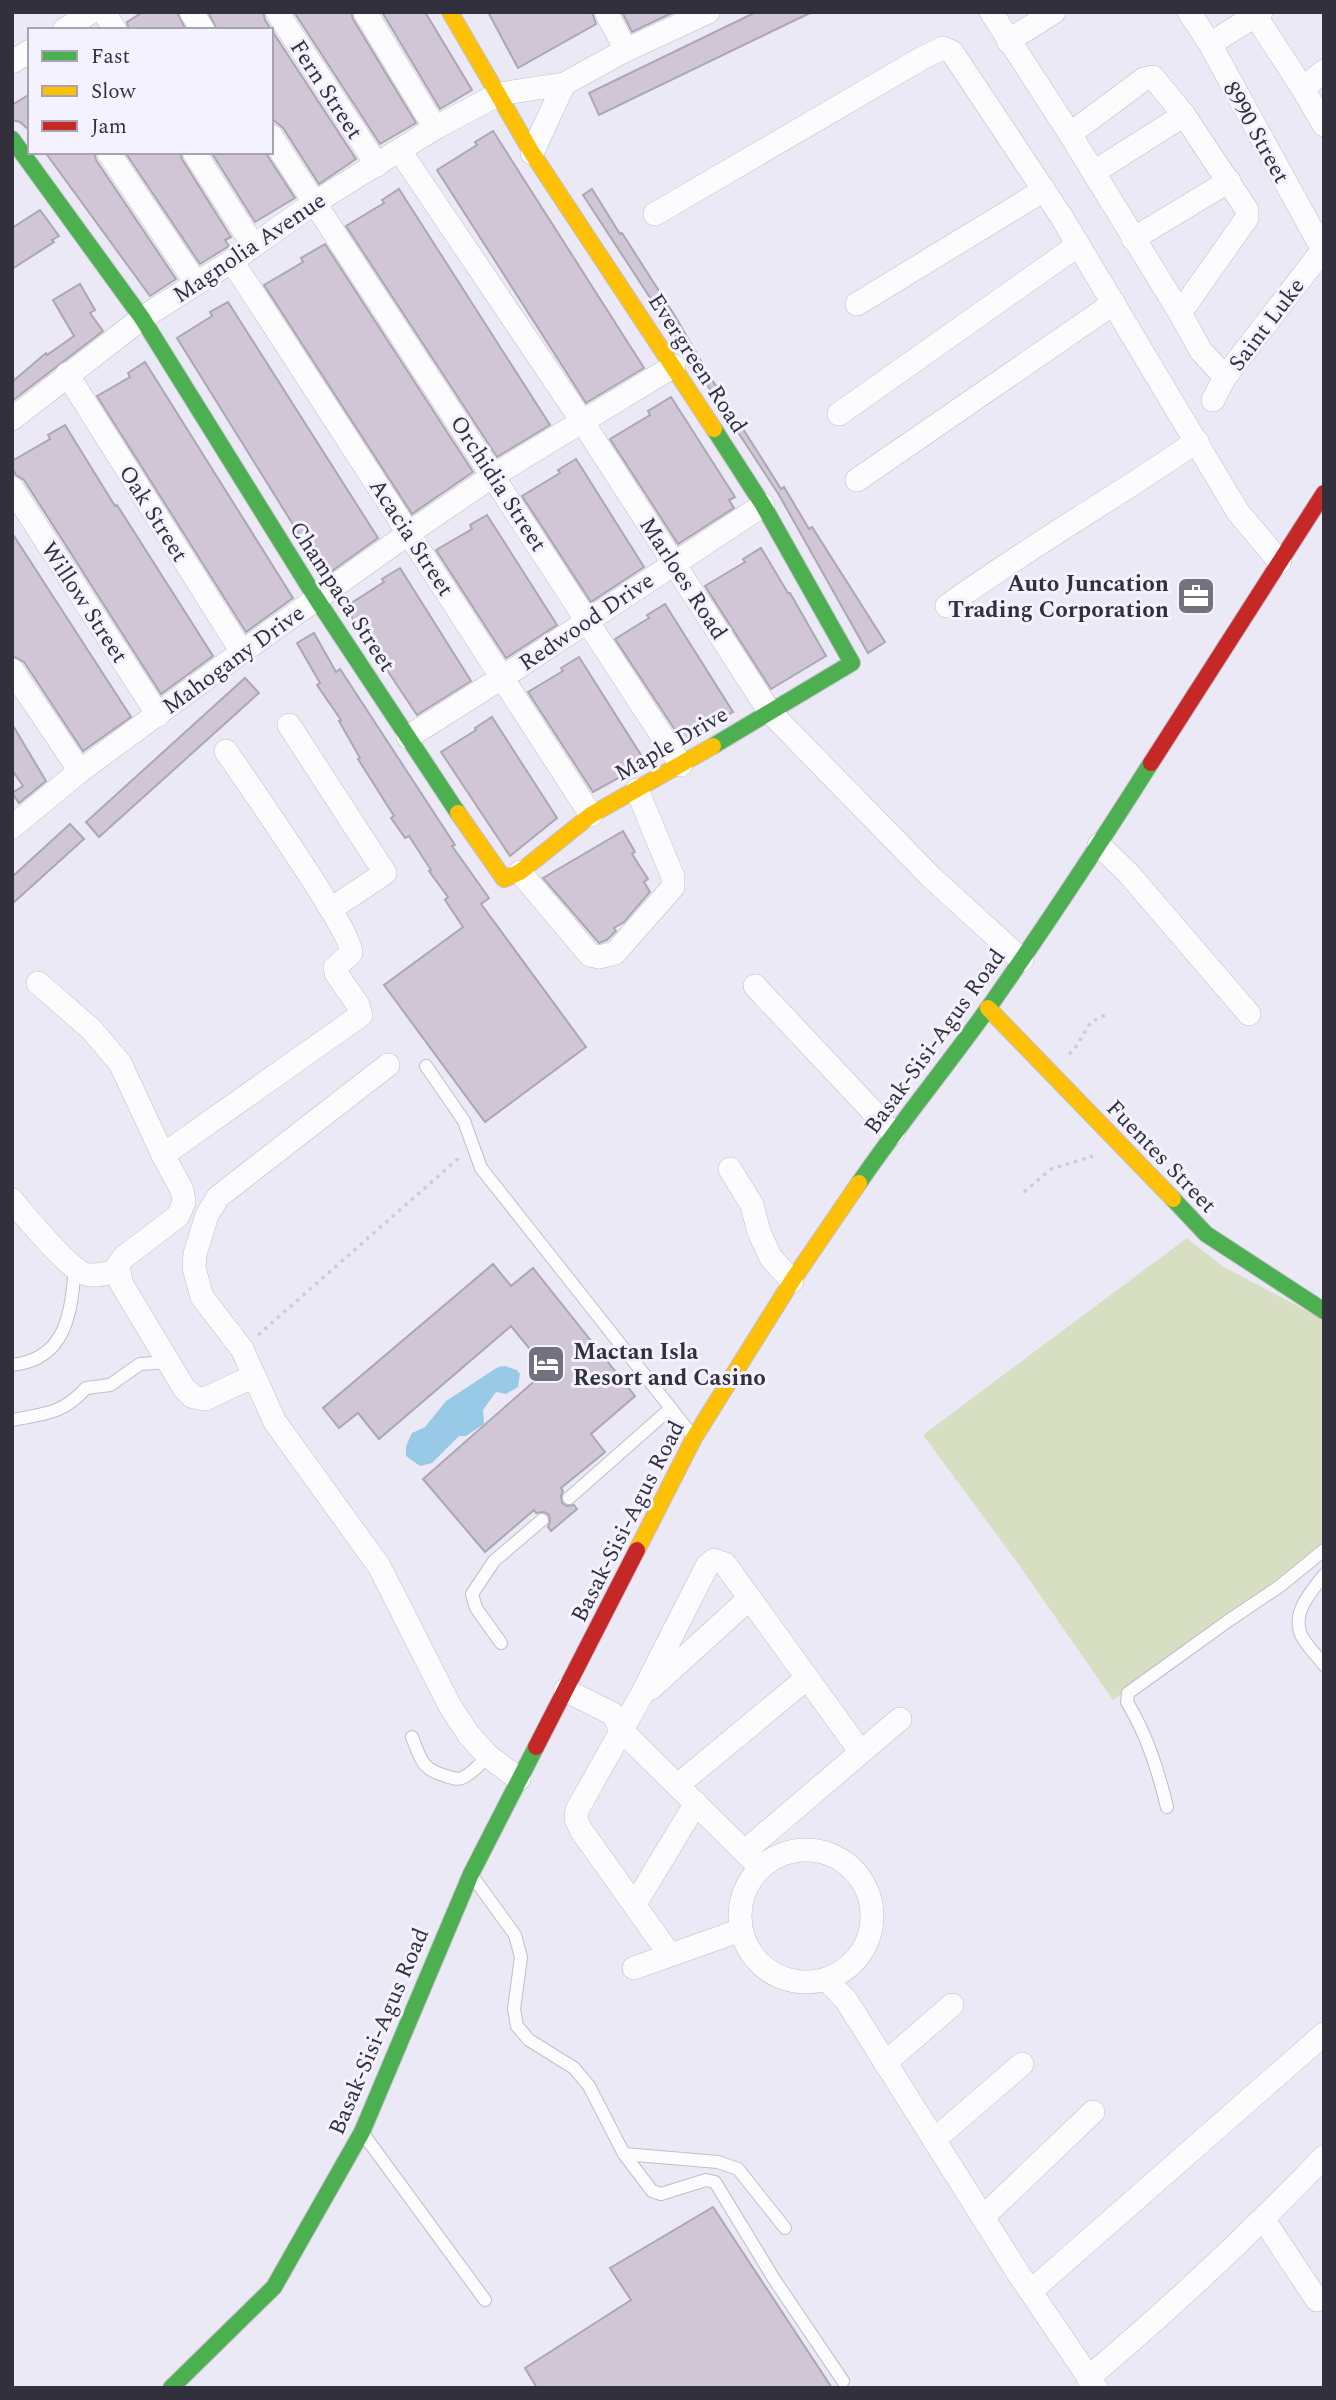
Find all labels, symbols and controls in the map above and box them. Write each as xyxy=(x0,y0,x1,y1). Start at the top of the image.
legend xyxy=(28,28,273,154)
street label: Fern Street xyxy=(280,33,371,147)
text: Fast xyxy=(91,41,130,73)
street label: 8990 Street xyxy=(1213,75,1298,190)
text: Slow xyxy=(91,76,137,108)
text: Jam xyxy=(91,111,127,143)
street label: Magnolia Avenue xyxy=(166,184,333,313)
street label: Saint Luke xyxy=(1220,271,1314,379)
street label: Evergreen Road xyxy=(638,287,755,441)
street label: Orchidia Street xyxy=(440,409,555,559)
street label: Oak Street xyxy=(109,458,196,569)
street label: Acacia Street xyxy=(359,472,462,604)
street label: Marloes Road xyxy=(630,510,736,647)
street label: Champaca Street xyxy=(280,514,404,679)
street label: Willow Street xyxy=(31,535,136,671)
street label: Redwood Drive xyxy=(512,564,662,681)
place label: Auto Juncation Trading Corporation xyxy=(948,567,1169,628)
office icon: Auto Juncation Trading Corporation xyxy=(1175,575,1217,617)
street label: Mahogany Drive xyxy=(155,596,312,724)
street label: Maple Drive xyxy=(608,698,735,791)
street label: Basak-Sisi-Agus Road xyxy=(856,942,1015,1142)
street label: Fuentes Street xyxy=(1097,1092,1224,1222)
place label: Mactan Isla Resort and Casino xyxy=(573,1335,766,1396)
hotel icon: Mactan Isla Resort and Casino xyxy=(525,1343,567,1385)
street label: Basak-Sisi-Agus Road xyxy=(562,1415,694,1629)
street label: Basak-Sisi-Agus Road xyxy=(320,1922,439,2141)

